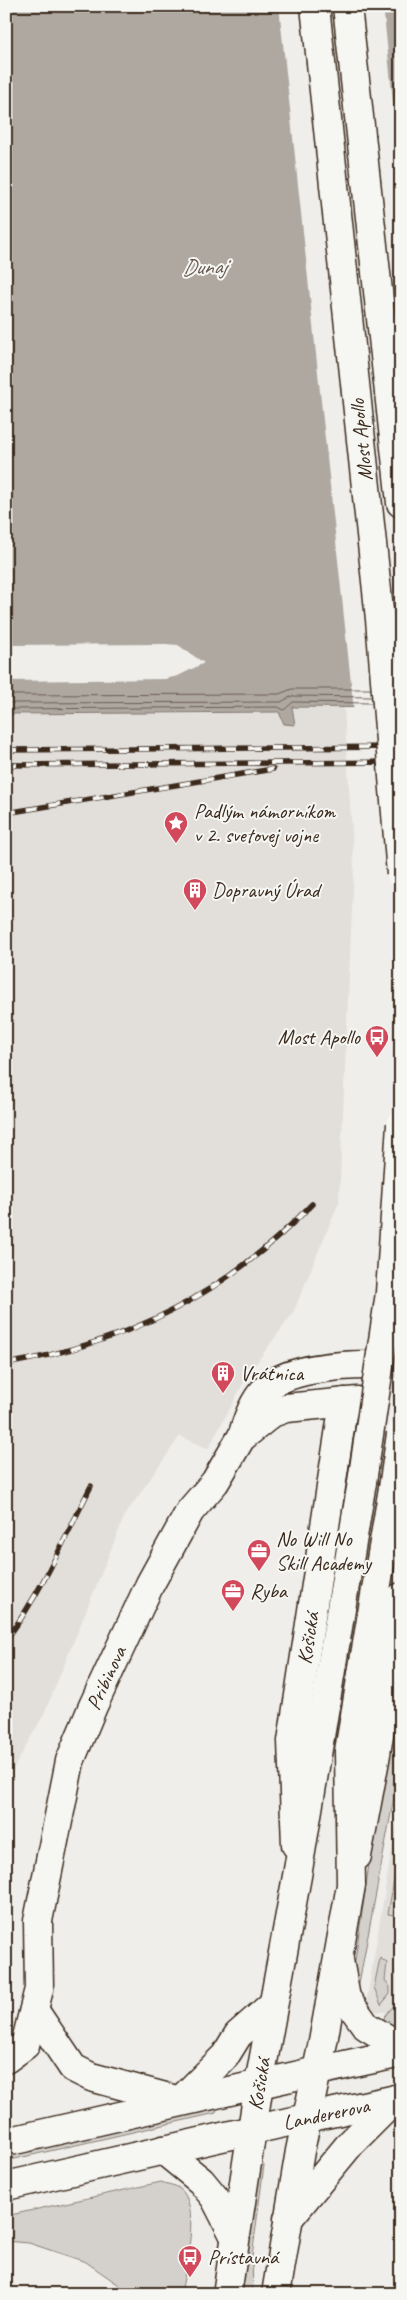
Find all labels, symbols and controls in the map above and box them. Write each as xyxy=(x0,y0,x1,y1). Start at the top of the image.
water label: Dunaj xyxy=(181,252,233,282)
street label: Most Apollo xyxy=(344,396,378,482)
place label: Padlým námorníkom v 2. svetovej vojne xyxy=(194,798,336,848)
place icon: Padlým námorníkom v 2. svetovej vojne xyxy=(163,810,189,844)
building icon: Dopravný Úrad xyxy=(182,877,208,911)
place label: Dopravný Úrad xyxy=(212,877,323,903)
place label: Most Apollo xyxy=(278,1024,362,1050)
bus stop icon: Most Apollo xyxy=(364,1024,390,1058)
building icon: Vrátnica xyxy=(210,1360,236,1394)
place label: Vrátnica xyxy=(240,1360,305,1386)
place label: No Will No Skill Academy xyxy=(276,1526,373,1576)
office icon: No Will No Skill Academy xyxy=(246,1538,272,1572)
office icon: Ryba xyxy=(220,1578,246,1612)
place label: Ryba xyxy=(250,1578,289,1604)
street label: Košická xyxy=(291,1608,325,1666)
street label: Pribinova xyxy=(80,1640,133,1714)
street label: Košická xyxy=(242,2054,277,2112)
street label: Landererova xyxy=(281,2092,373,2136)
bus stop icon: Prístavná xyxy=(177,2244,203,2278)
place label: Prístavná xyxy=(208,2244,280,2270)

